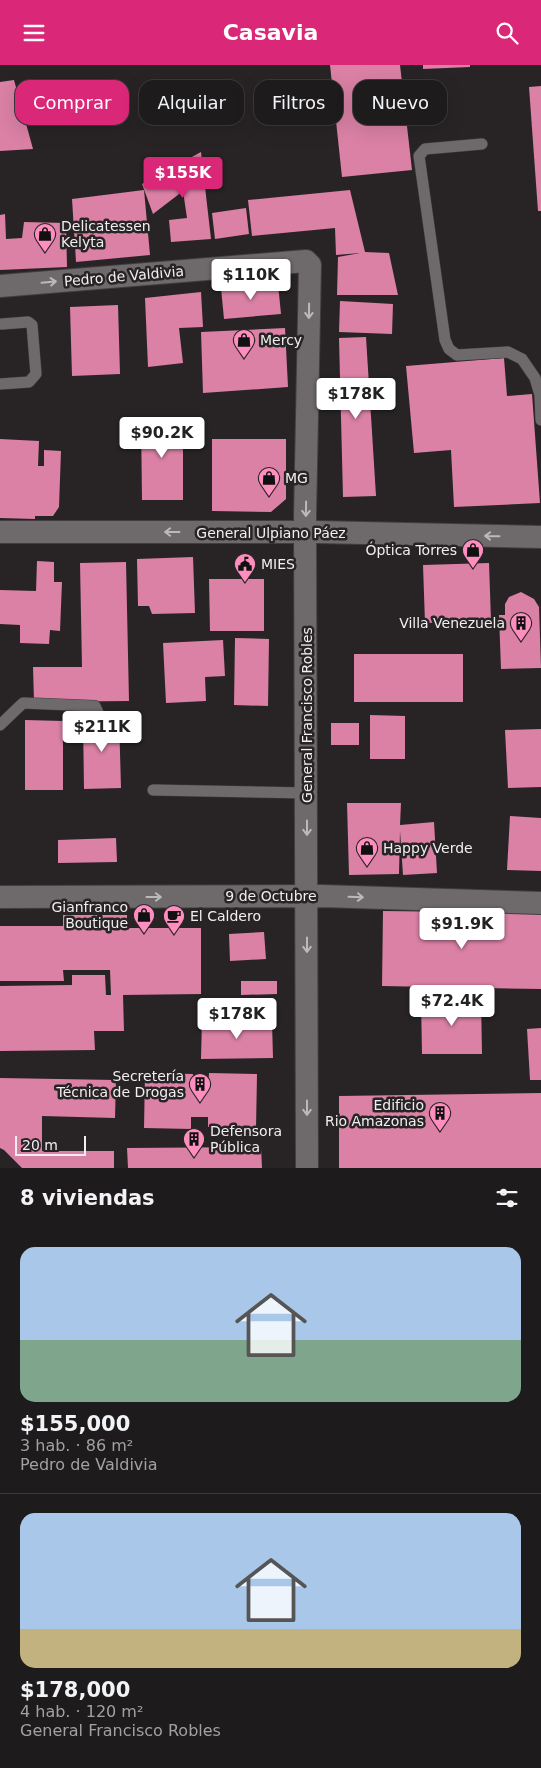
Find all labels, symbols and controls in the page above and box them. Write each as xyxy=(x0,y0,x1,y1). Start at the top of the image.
icon: menu xyxy=(20,19,48,47)
icon: search xyxy=(493,19,521,47)
text: Casavia xyxy=(223,20,318,45)
chip: Comprar xyxy=(15,80,129,125)
chip: Alquilar xyxy=(139,80,244,125)
chip: Filtros xyxy=(254,80,343,125)
chip: Nuevo xyxy=(353,80,447,125)
pin: $155K xyxy=(148,157,218,199)
text: $155K xyxy=(155,163,211,182)
place label: Delicatessen Kelyta xyxy=(61,218,151,250)
shop icon: Delicatessen Kelyta xyxy=(33,222,57,253)
pin: $110K xyxy=(216,259,286,301)
street label: Pedro de Valdivia xyxy=(63,263,185,289)
text: $110K xyxy=(223,265,279,284)
one-way arrow xyxy=(40,277,56,287)
one-way arrow xyxy=(304,302,314,319)
shop icon: Mercy xyxy=(232,328,256,359)
place label: Mercy xyxy=(260,332,302,348)
pin: $178K xyxy=(321,377,391,420)
text: $178K xyxy=(328,384,384,403)
pin: $90.2K xyxy=(121,417,203,459)
text: $90.2K xyxy=(130,423,194,442)
shop icon: MG xyxy=(257,466,281,497)
place label: MG xyxy=(285,470,308,486)
one-way arrow xyxy=(301,500,310,516)
street label: General Ulpiano Páez xyxy=(196,525,346,541)
one-way arrow xyxy=(165,527,181,537)
one-way arrow xyxy=(485,531,501,541)
shop icon: Óptica Torres xyxy=(461,538,485,569)
place label: Óptica Torres xyxy=(365,541,457,558)
public building icon: MIES xyxy=(233,552,257,583)
place label: MIES xyxy=(261,556,295,572)
building icon: Villa Venezuela xyxy=(509,611,533,642)
place label: Villa Venezuela xyxy=(399,615,505,631)
street label: General Francisco Robles xyxy=(299,627,315,803)
pin: $211K xyxy=(67,711,137,753)
text: $211K xyxy=(74,717,130,736)
one-way arrow xyxy=(302,820,312,836)
shop icon: Happy Verde xyxy=(355,836,379,867)
place label: Happy Verde xyxy=(383,840,473,856)
street label: 9 de Octubre xyxy=(225,888,317,904)
one-way arrow xyxy=(145,892,161,902)
one-way arrow xyxy=(347,892,363,902)
place label: Gianfranco Boutique xyxy=(51,899,128,931)
shop icon: Gianfranco Boutique xyxy=(132,903,156,934)
cafe icon: El Caldero xyxy=(162,904,186,935)
pin: $91.9K xyxy=(421,907,503,950)
place label: El Caldero xyxy=(190,908,261,924)
text: $91.9K xyxy=(430,914,494,933)
one-way arrow xyxy=(302,936,312,953)
pin: $72.4K xyxy=(411,985,493,1027)
text: $72.4K xyxy=(420,991,484,1010)
pin: $178K xyxy=(202,997,272,1040)
text: $178K xyxy=(209,1004,265,1023)
place label: Secretería Técnica de Drogas xyxy=(56,1068,184,1100)
building icon: Secretería Técnica de Drogas xyxy=(188,1072,212,1103)
place label: Edificio Rio Amazonas xyxy=(325,1097,424,1129)
one-way arrow xyxy=(302,1099,312,1115)
building icon: Edificio Rio Amazonas xyxy=(428,1101,452,1132)
place label: Defensora Pública xyxy=(210,1123,282,1155)
building icon: Defensora Pública xyxy=(182,1127,206,1158)
scale bar xyxy=(15,1133,86,1156)
text: 20 m xyxy=(22,1137,58,1153)
icon: filters xyxy=(493,1184,521,1212)
text: 8 viviendas xyxy=(20,1186,155,1210)
icon: home xyxy=(226,1280,316,1370)
text: $155,000 xyxy=(20,1412,130,1436)
text: 3 hab. · 86 m² xyxy=(20,1436,133,1455)
text: Pedro de Valdivia xyxy=(20,1455,158,1474)
icon: home xyxy=(226,1545,316,1635)
text: $178,000 xyxy=(20,1678,130,1702)
text: 4 hab. · 120 m² xyxy=(20,1702,143,1721)
text: General Francisco Robles xyxy=(20,1721,221,1740)

